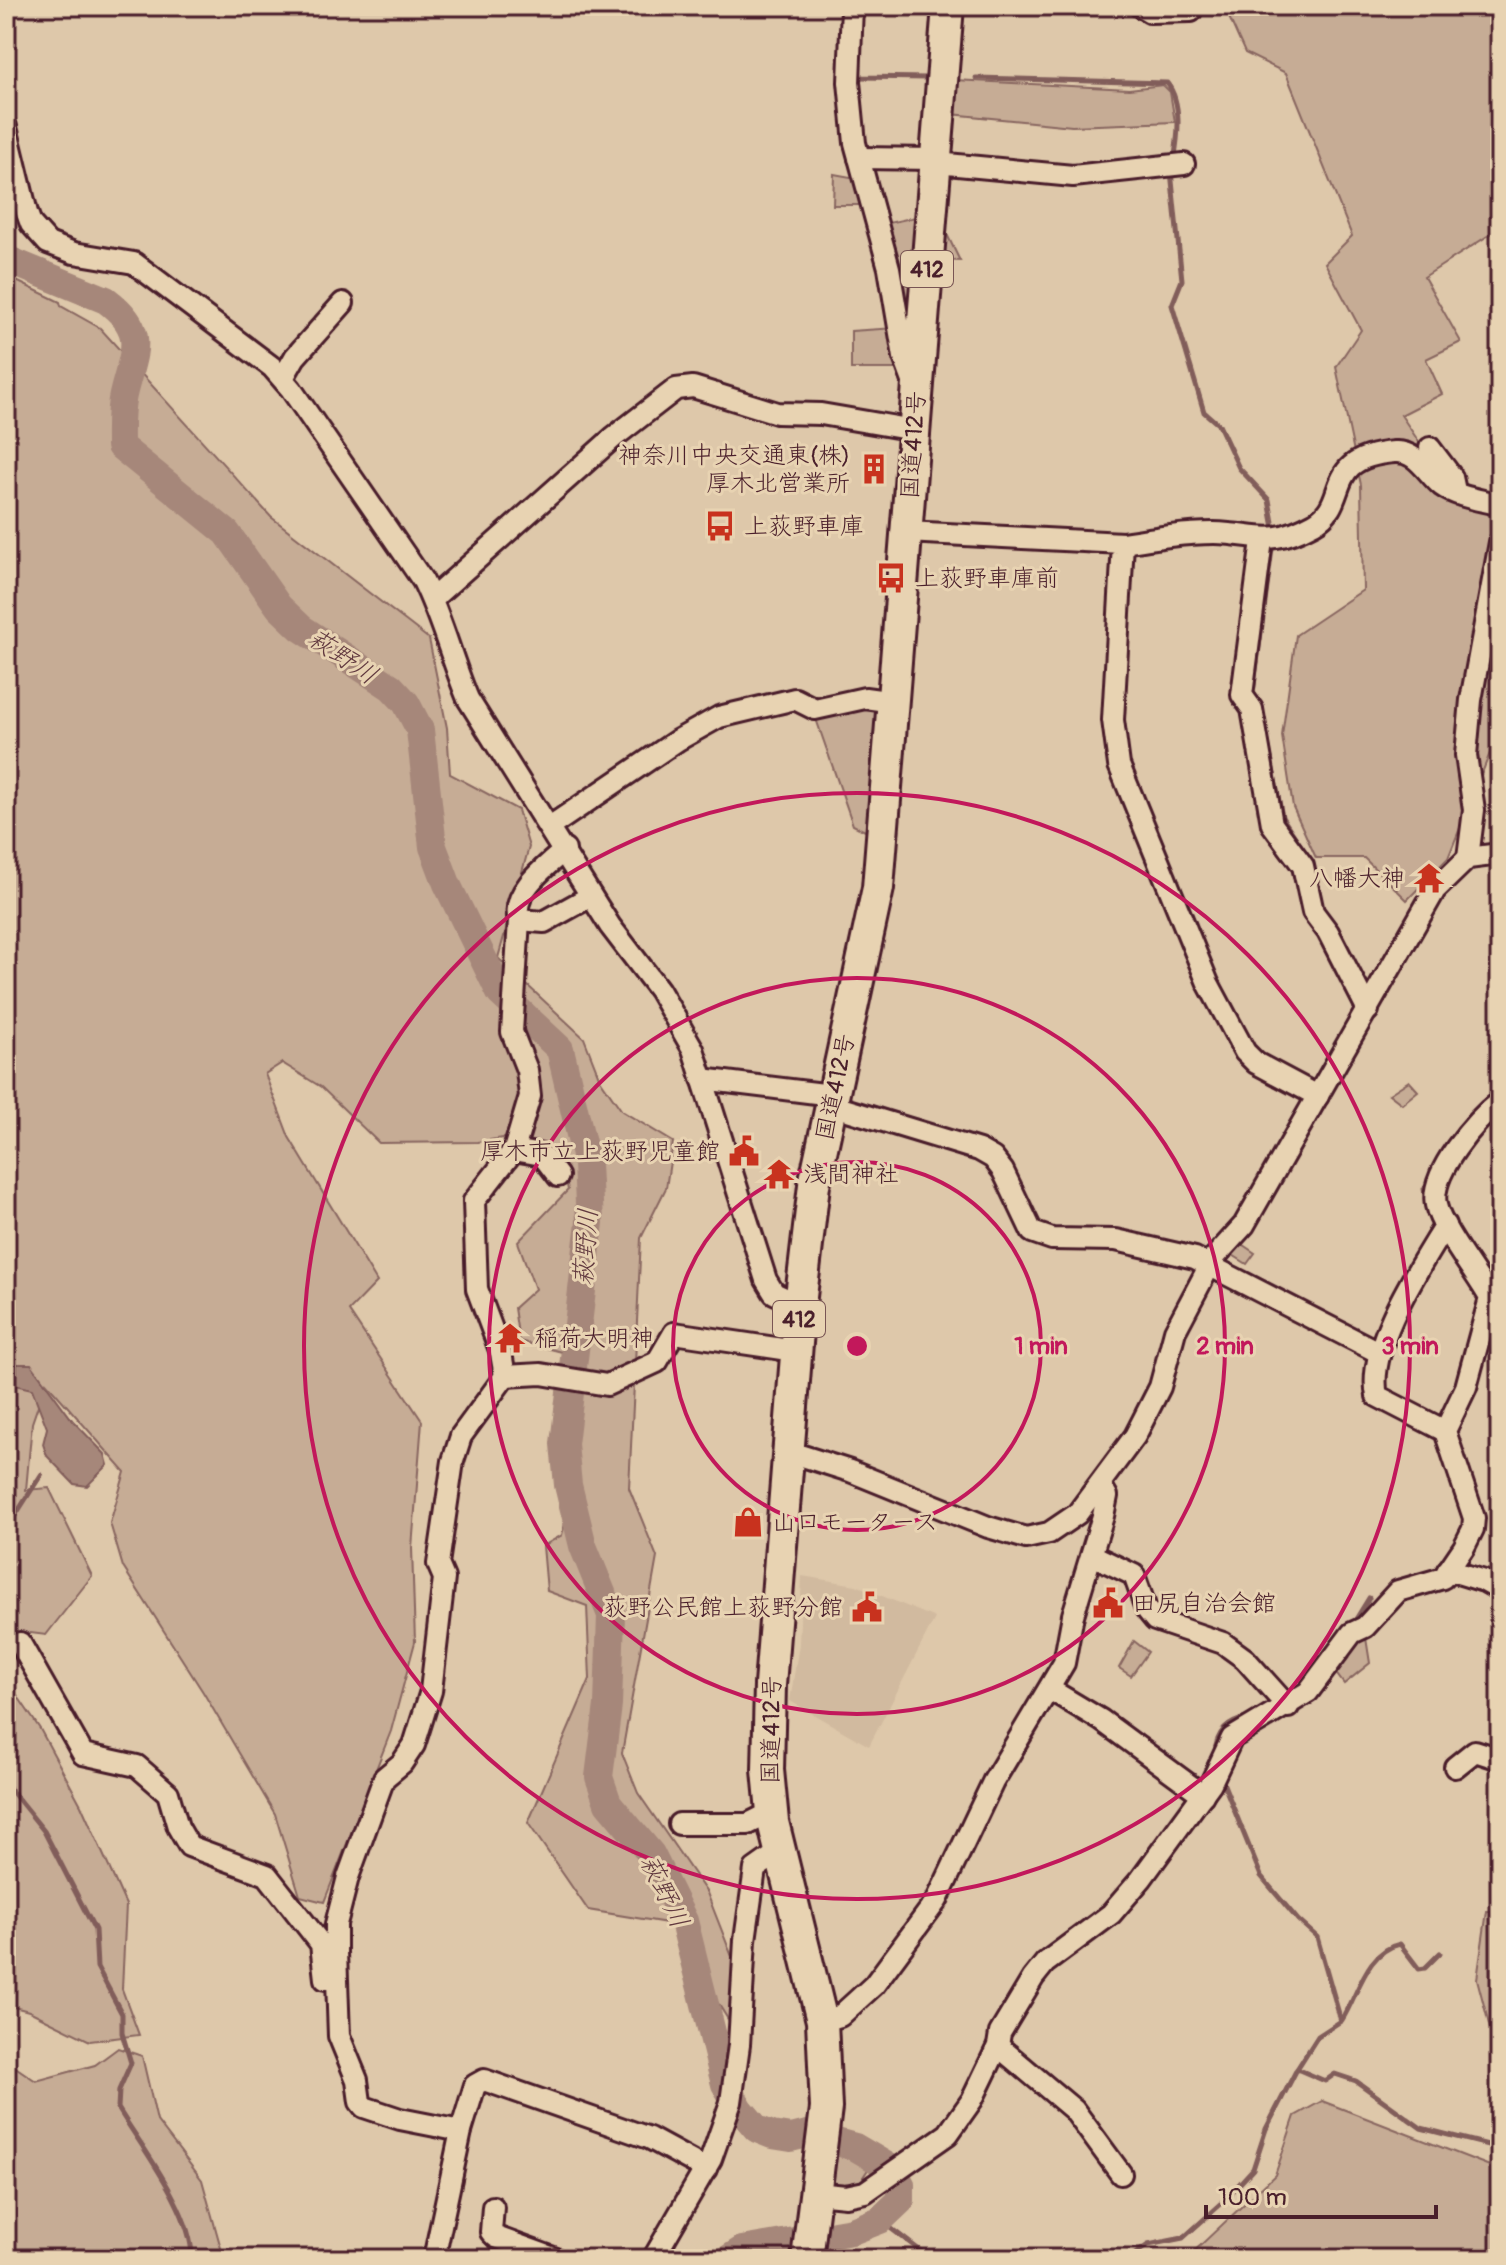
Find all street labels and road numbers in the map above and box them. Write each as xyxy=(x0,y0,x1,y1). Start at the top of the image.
road number: 412 xyxy=(901,251,953,287)
street label: 国道412号 xyxy=(895,390,932,500)
street label: 国道412号 xyxy=(810,1031,861,1143)
road number: 412 xyxy=(773,1301,825,1337)
street label: 国道412号 xyxy=(756,1675,787,1785)

